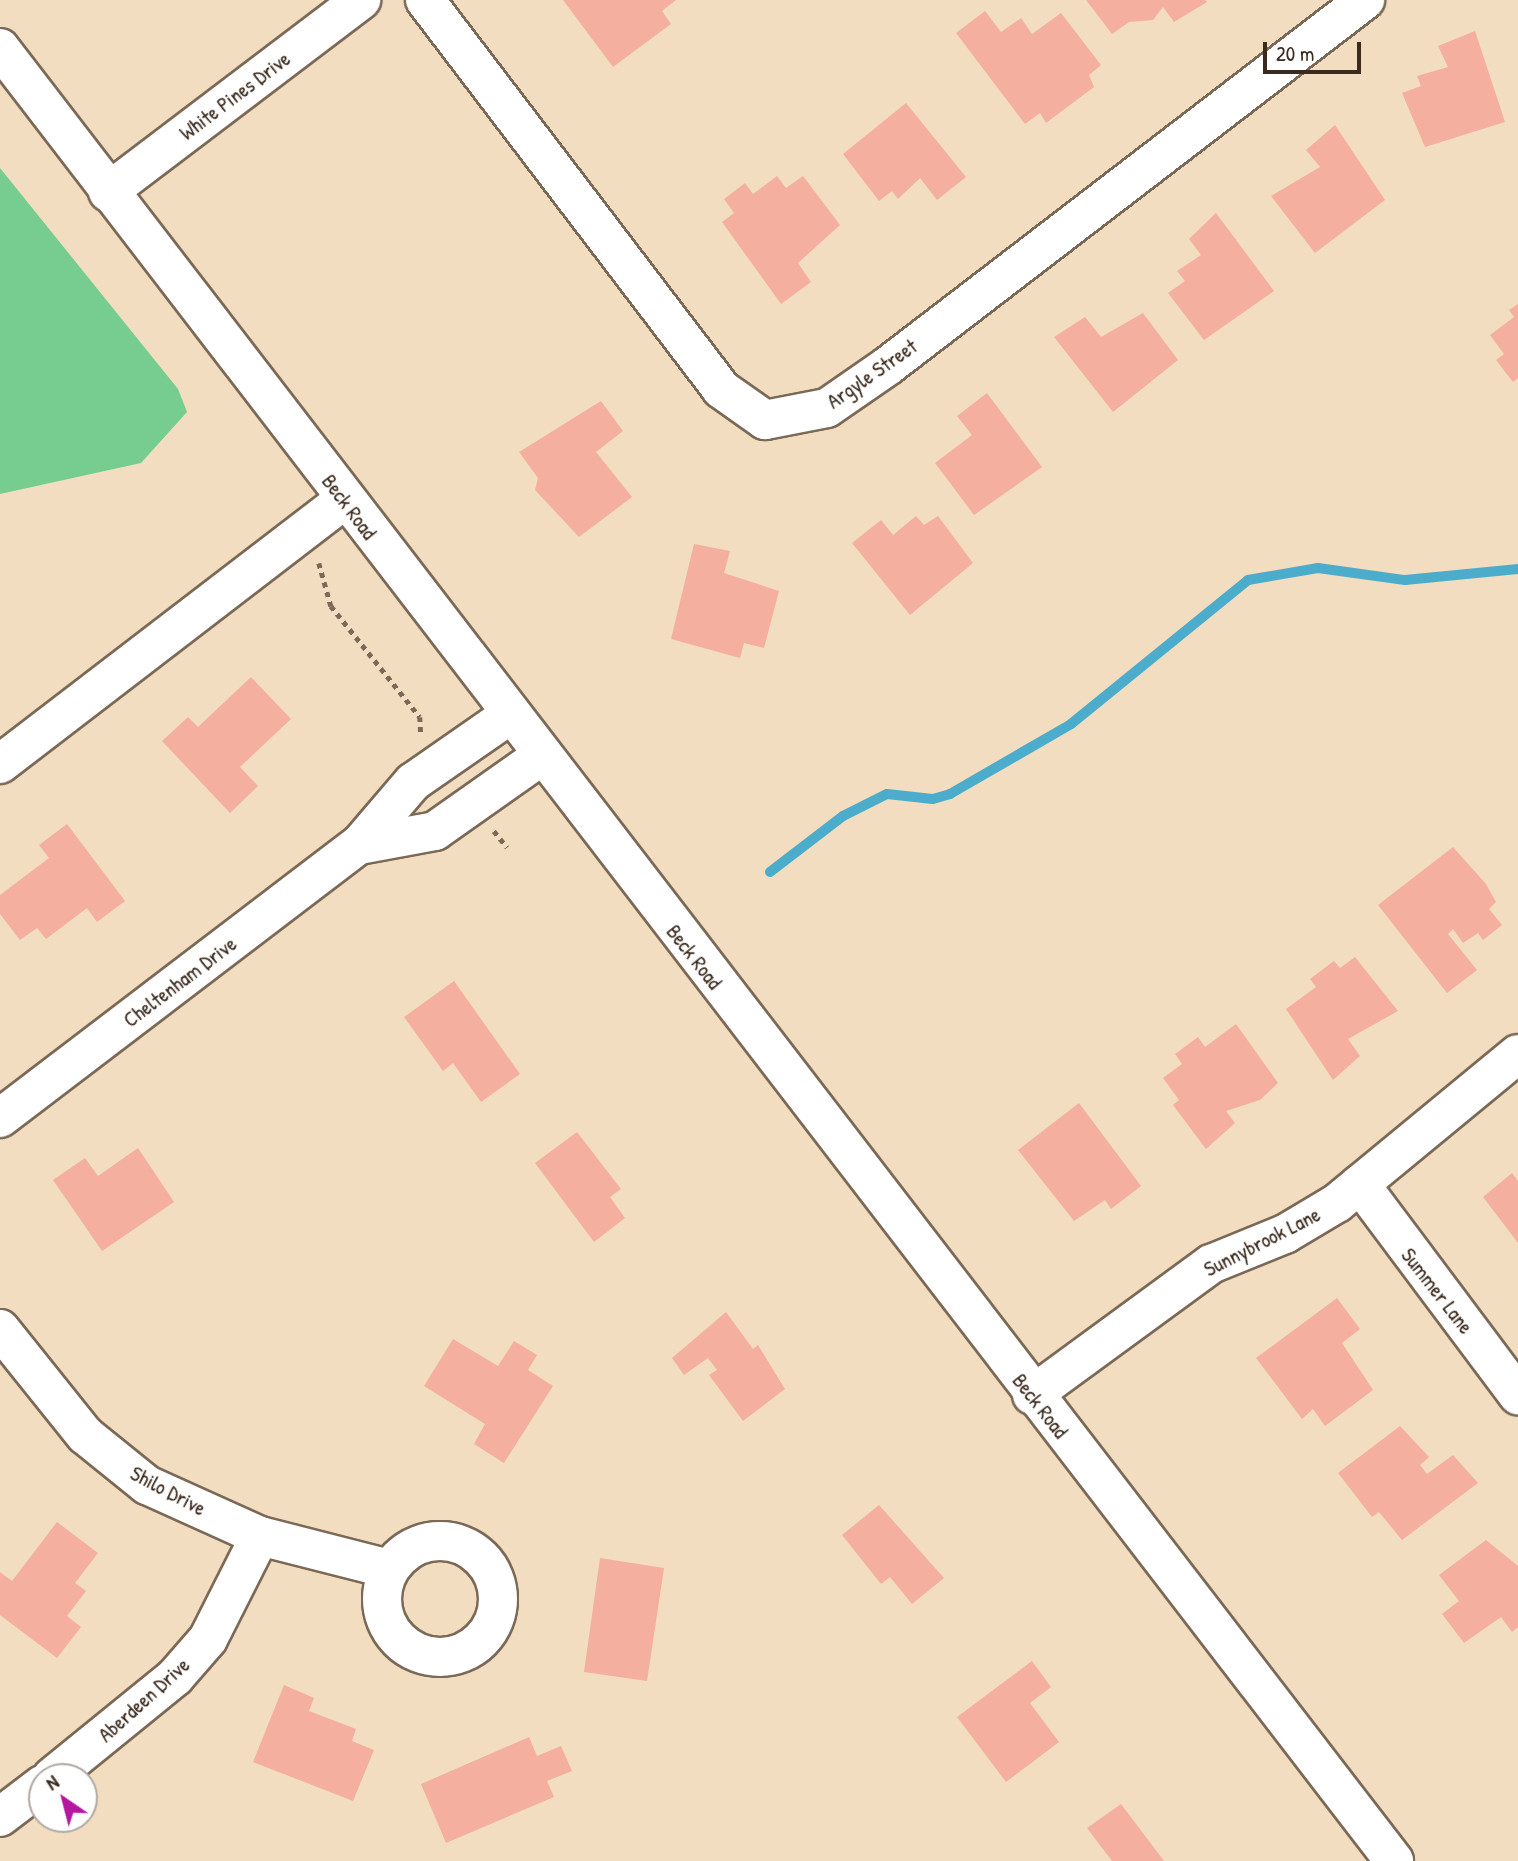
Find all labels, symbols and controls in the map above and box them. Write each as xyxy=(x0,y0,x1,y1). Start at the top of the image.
scale bar xyxy=(1266,28,1364,72)
text: 20 m xyxy=(1276,39,1314,68)
street label: White Pines Drive xyxy=(175,46,295,146)
street label: Argyle Street xyxy=(822,334,922,414)
street label: Beck Road xyxy=(316,469,382,545)
street label: Beck Road xyxy=(661,920,727,994)
street label: Cheltenham Drive xyxy=(118,931,242,1033)
street label: Sunnybrook Lane xyxy=(1200,1202,1324,1282)
street label: Summer Lane xyxy=(1396,1243,1478,1339)
street label: Beck Road xyxy=(1007,1369,1073,1443)
street label: Shilo Drive xyxy=(126,1461,210,1521)
street label: Aberdeen Drive xyxy=(93,1652,195,1748)
north arrow xyxy=(28,1763,98,1833)
text: N xyxy=(40,1769,64,1796)

